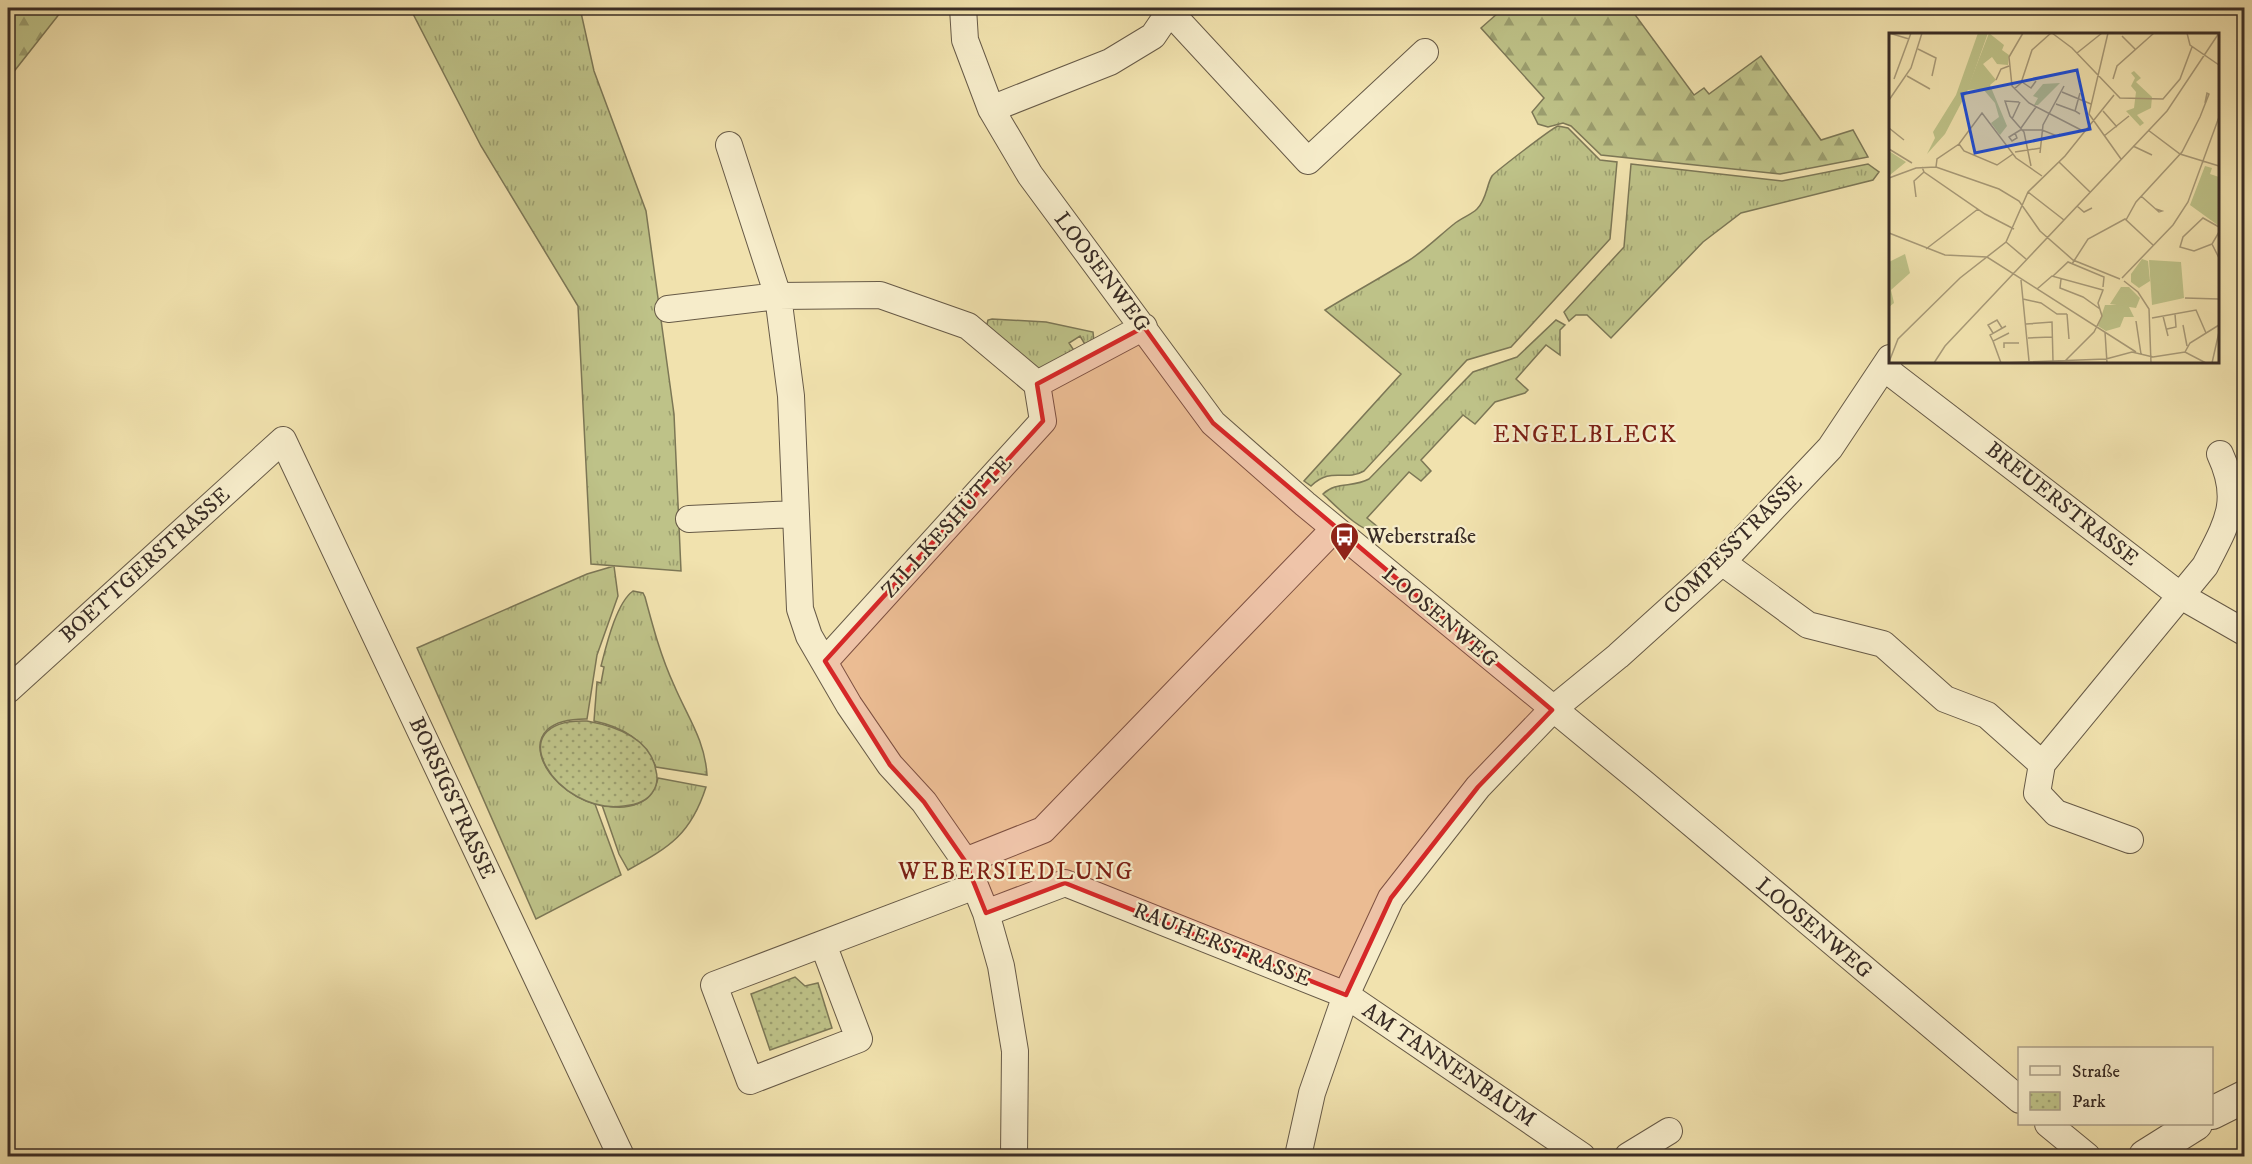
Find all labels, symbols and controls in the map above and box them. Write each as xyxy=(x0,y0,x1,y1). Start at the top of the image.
inset map xyxy=(1889,33,2219,363)
street label: LOOSENWEG xyxy=(1048,207,1156,337)
district label: ENGELBLECK xyxy=(1493,420,1677,450)
street label: BREUERSTRASSE xyxy=(1980,436,2144,572)
street label: ZILLKESHÜTTE xyxy=(876,450,1018,604)
street label: COMPESSTRASSE xyxy=(1658,470,1808,620)
street label: BOETTGERSTRASSE xyxy=(54,481,236,649)
bus stop icon: Weberstraße xyxy=(1329,520,1361,562)
place label: Weberstraße xyxy=(1365,523,1476,550)
street label: LOOSENWEG xyxy=(1376,561,1504,673)
street label: BORSIGSTRASSE xyxy=(403,713,501,883)
district label: WEBERSIEDLUNG xyxy=(897,857,1134,887)
street label: LOOSENWEG xyxy=(1750,872,1878,984)
street label: RAUHERSTRASSE xyxy=(1129,897,1315,993)
street label: AM TANNENBAUM xyxy=(1357,997,1541,1133)
legend xyxy=(2018,1047,2213,1125)
text: Straße xyxy=(2072,1061,2120,1083)
text: Park xyxy=(2072,1091,2106,1113)

